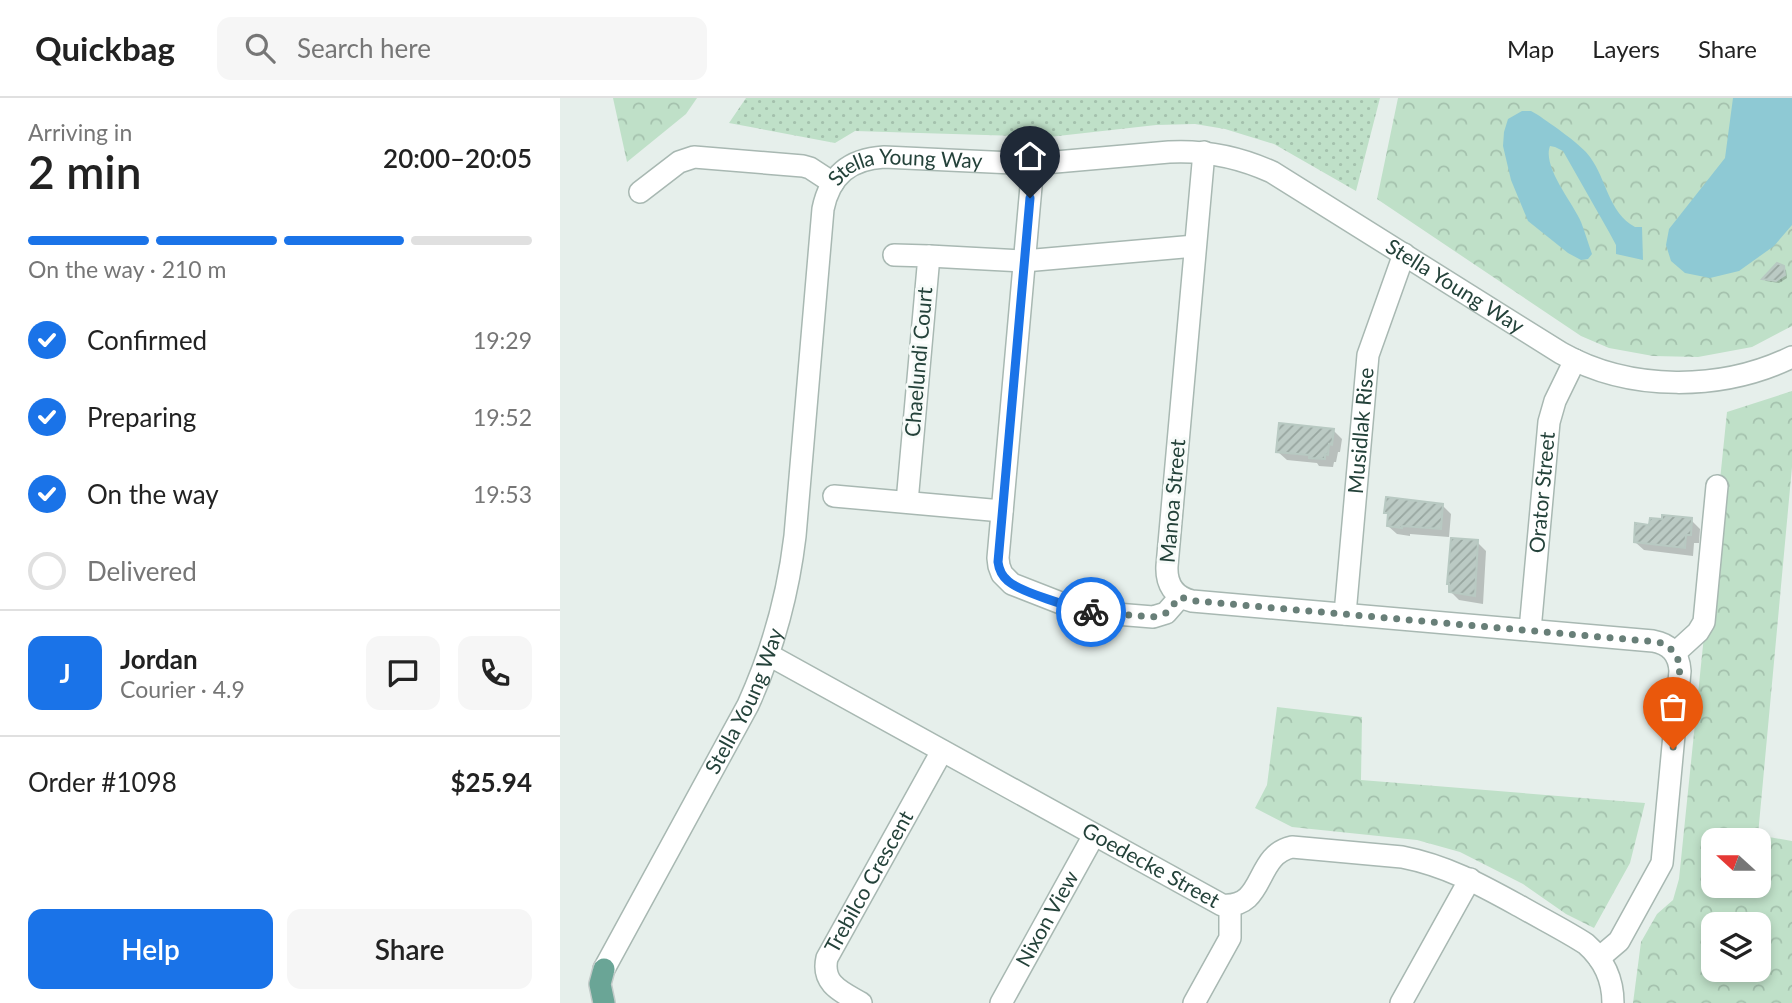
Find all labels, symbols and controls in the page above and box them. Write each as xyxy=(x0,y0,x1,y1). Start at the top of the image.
search box xyxy=(217,17,707,80)
text: Quickbag xyxy=(35,28,175,68)
icon: search xyxy=(241,29,279,67)
text: Search here xyxy=(297,32,431,64)
text: Map xyxy=(1507,34,1554,63)
text: Layers xyxy=(1592,34,1660,63)
text: Share xyxy=(1698,34,1757,63)
text: Arriving in xyxy=(28,118,132,146)
pin xyxy=(1000,126,1060,198)
icon: home xyxy=(1011,137,1049,175)
text: 20:00–20:05 xyxy=(383,142,532,174)
street label: Stella Young Way xyxy=(822,143,983,190)
text: 2 min xyxy=(28,144,142,199)
street label: Stella Young Way xyxy=(1382,233,1529,338)
text: On the way · 210 m xyxy=(28,255,227,283)
street label: Chaelundi Court xyxy=(898,285,937,438)
icon: check xyxy=(28,321,66,359)
text: Confirmed xyxy=(87,324,207,356)
text: 19:29 xyxy=(473,326,532,354)
street label: Musidlak Rise xyxy=(1342,366,1378,495)
icon: check xyxy=(28,398,66,436)
text: Preparing xyxy=(87,401,196,433)
text: 19:52 xyxy=(473,403,532,431)
street label: Orator Street xyxy=(1523,430,1559,554)
street label: Manoa Street xyxy=(1154,437,1189,564)
icon: check xyxy=(28,475,66,513)
text: On the way xyxy=(87,478,219,510)
text: 19:53 xyxy=(473,480,532,508)
text: Delivered xyxy=(87,555,197,587)
courier xyxy=(1056,577,1126,647)
icon: bike xyxy=(1072,593,1110,631)
street label: Stella Young Way xyxy=(699,625,787,778)
button: chat xyxy=(366,636,440,710)
button: phone xyxy=(458,636,532,710)
text: Jordan xyxy=(120,643,198,675)
text: J xyxy=(59,657,71,689)
text: Courier · 4.9 xyxy=(120,675,245,703)
pin xyxy=(1643,677,1703,749)
icon: bag xyxy=(1654,688,1692,726)
text: Order #1098 xyxy=(28,766,177,798)
text: $25.94 xyxy=(450,766,532,798)
street label: Trebilco Crescent xyxy=(818,805,918,957)
street label: Goedecke Street xyxy=(1078,816,1225,912)
north arrow xyxy=(1701,828,1771,898)
map controls xyxy=(1701,828,1771,982)
street label: Nixon View xyxy=(1010,865,1083,971)
button: Help xyxy=(28,909,273,989)
button: Share xyxy=(287,909,532,989)
button: layers xyxy=(1701,912,1771,982)

